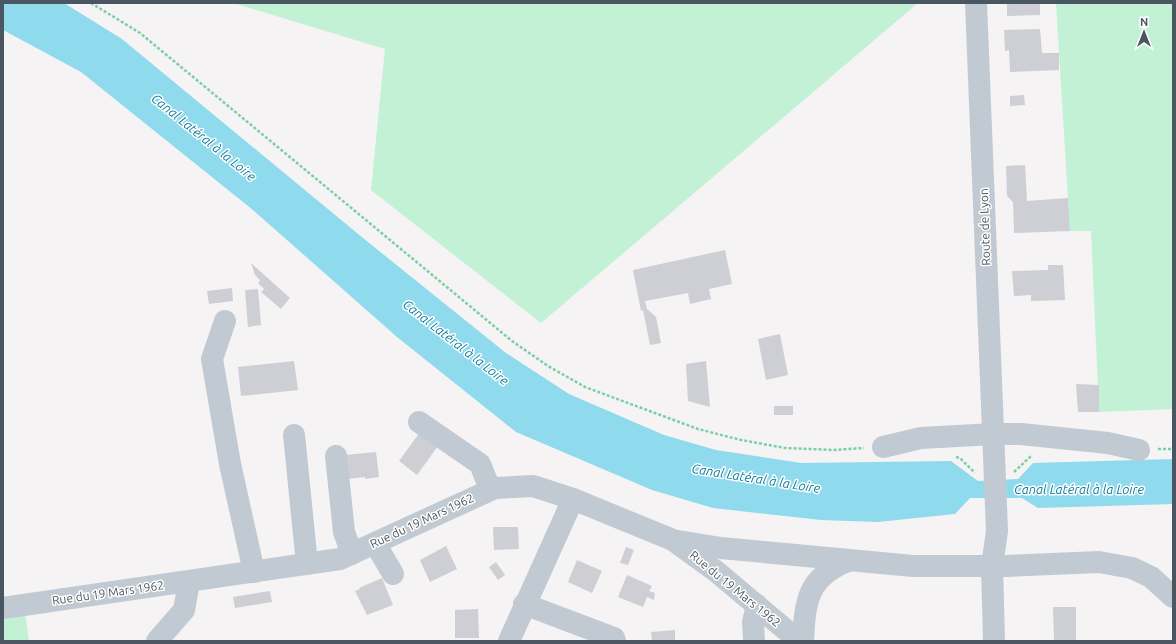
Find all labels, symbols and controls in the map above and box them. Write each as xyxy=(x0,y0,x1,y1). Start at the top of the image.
north arrow xyxy=(1124,12,1164,52)
text: N xyxy=(1140,16,1148,28)
water label: Canal Latéral à la Loire xyxy=(149,91,259,184)
street label: Route de Lyon xyxy=(977,188,992,266)
water label: Canal Latéral à la Loire xyxy=(400,296,512,388)
water label: Canal Latéral à la Loire xyxy=(691,461,822,495)
water label: Canal Latéral à la Loire xyxy=(1014,482,1144,496)
street label: Rue du 19 Mars 1962 xyxy=(368,491,476,550)
street label: Rue du 19 Mars 1962 xyxy=(687,548,783,629)
street label: Rue du 19 Mars 1962 xyxy=(51,578,165,607)

